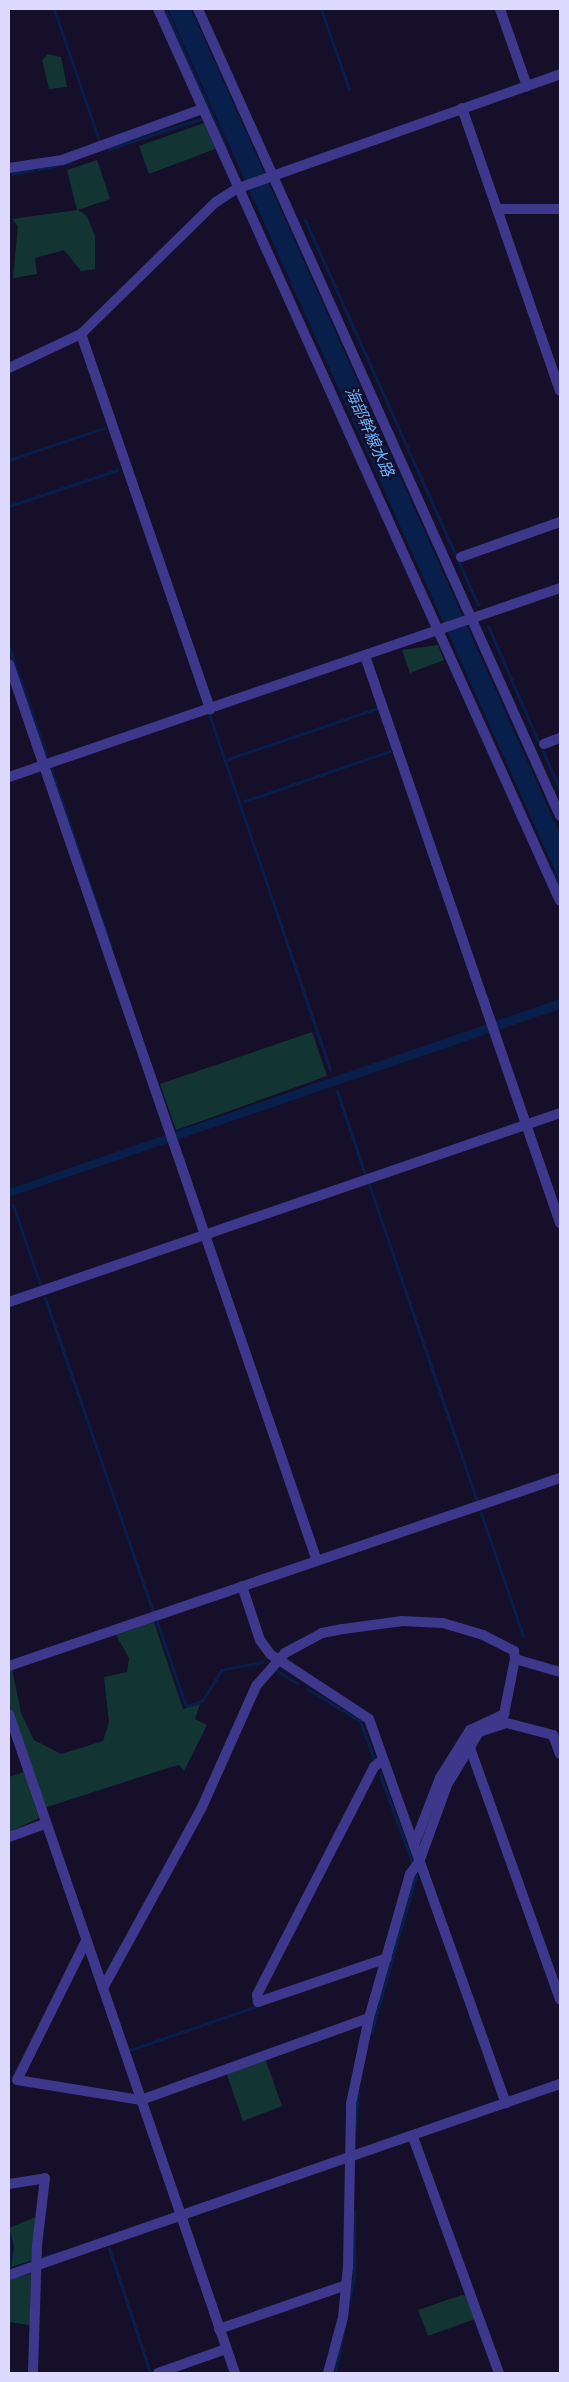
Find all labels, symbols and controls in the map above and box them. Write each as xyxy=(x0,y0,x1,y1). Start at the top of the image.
water label: 海部幹線水路 xyxy=(341,384,397,480)

